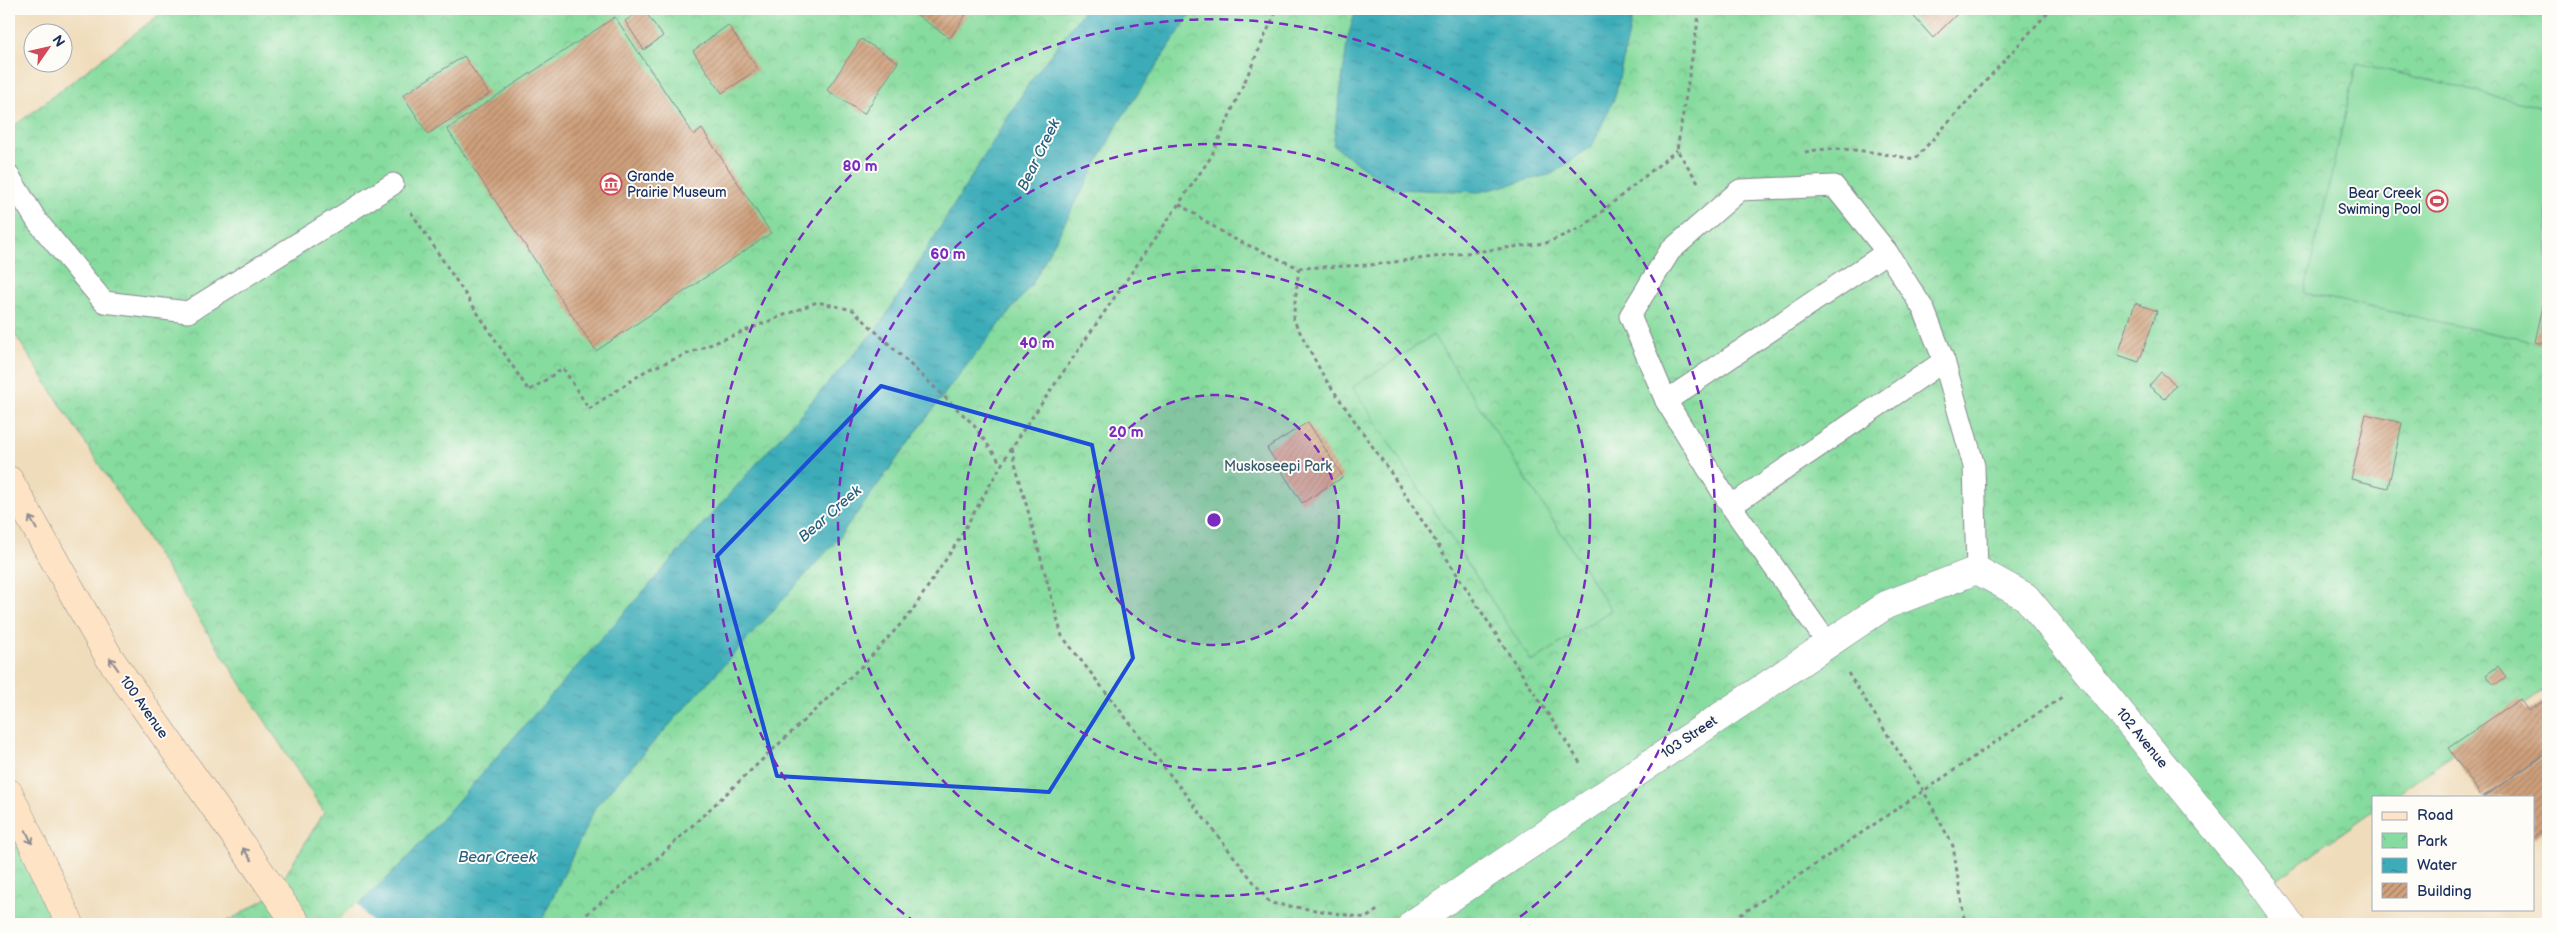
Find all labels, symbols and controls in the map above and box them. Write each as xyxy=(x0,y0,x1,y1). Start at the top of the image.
north arrow xyxy=(22,22,72,72)
text: N xyxy=(48,32,68,50)
water label: Bear Creek xyxy=(1013,115,1065,194)
text: 80 m xyxy=(842,157,878,176)
place label: Grande Prairie Museum xyxy=(627,168,727,201)
museum icon: Grande Prairie Museum xyxy=(599,172,623,196)
place label: Bear Creek Swiming Pool xyxy=(2338,185,2421,218)
sports icon: Bear Creek Swiming Pool xyxy=(2425,189,2449,213)
text: 60 m xyxy=(930,245,966,264)
text: 40 m xyxy=(1019,334,1055,353)
text: 20 m xyxy=(1109,423,1144,442)
park label: Muskoseepi Park xyxy=(1224,458,1332,475)
water label: Bear Creek xyxy=(794,481,866,547)
centre of rings xyxy=(1205,511,1223,529)
one-way arrow xyxy=(28,515,38,530)
one-way arrow xyxy=(109,657,119,671)
street label: 100 Avenue xyxy=(116,672,172,742)
street label: 102 Avenue xyxy=(2113,704,2171,772)
street label: 103 Street xyxy=(1658,712,1721,762)
legend xyxy=(2372,796,2534,910)
text: Road xyxy=(2417,806,2453,825)
one-way arrow xyxy=(25,829,35,844)
text: Park xyxy=(2417,832,2448,851)
one-way arrow xyxy=(242,848,252,862)
water label: Bear Creek xyxy=(458,848,536,867)
text: Water xyxy=(2417,856,2457,875)
text: Building xyxy=(2417,882,2472,901)

